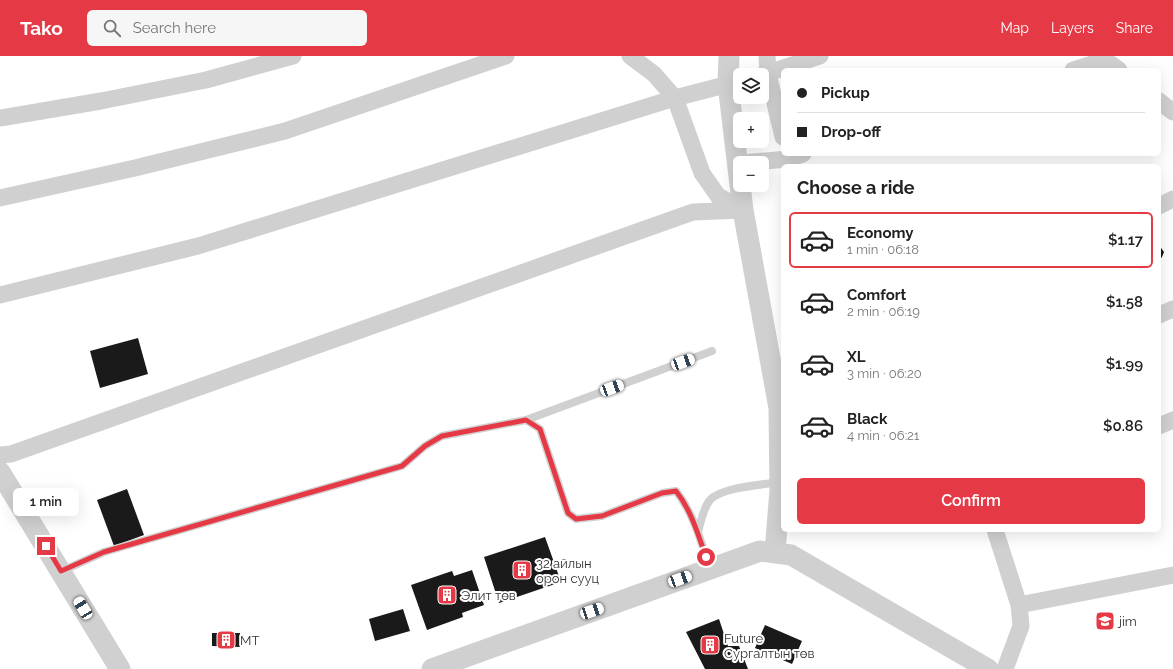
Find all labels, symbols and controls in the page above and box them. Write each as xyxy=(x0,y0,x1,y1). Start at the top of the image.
search box xyxy=(87,10,367,46)
text: Tako xyxy=(20,17,63,39)
icon: search xyxy=(101,17,123,39)
text: Search here xyxy=(133,19,216,37)
text: Map xyxy=(1001,20,1029,36)
text: Layers xyxy=(1051,20,1094,36)
text: Share xyxy=(1116,20,1153,36)
map controls xyxy=(733,68,769,192)
button: layers xyxy=(733,68,769,104)
text: Pickup xyxy=(821,84,870,102)
button: + xyxy=(733,112,769,148)
text: Drop-off xyxy=(821,123,881,141)
button: − xyxy=(733,156,769,192)
text: Choose a ride xyxy=(797,177,915,198)
icon: car xyxy=(799,222,835,258)
text: Economy xyxy=(847,224,914,242)
text: $1.17 xyxy=(1108,231,1143,249)
text: 1 min · 06:18 xyxy=(847,242,919,257)
icon: car xyxy=(799,284,835,320)
text: Comfort xyxy=(847,286,906,304)
text: $1.58 xyxy=(1106,293,1143,311)
text: 2 min · 06:19 xyxy=(847,304,920,319)
icon: car xyxy=(799,346,835,382)
text: XL xyxy=(847,348,865,366)
car xyxy=(670,352,696,372)
text: $1.99 xyxy=(1106,355,1143,373)
text: 3 min · 06:20 xyxy=(847,366,922,381)
car xyxy=(599,378,625,398)
icon: car xyxy=(799,408,835,444)
text: Black xyxy=(847,410,887,428)
text: $0.86 xyxy=(1103,417,1143,435)
text: 4 min · 06:21 xyxy=(847,428,919,443)
button: Confirm xyxy=(797,478,1145,524)
callout: 1 min xyxy=(13,488,79,516)
text: 1 min xyxy=(30,494,62,509)
route end xyxy=(37,537,55,555)
route start xyxy=(697,548,715,566)
place label: 32 айлын орон сууц xyxy=(536,556,600,586)
building icon: 32 айлын орон сууц xyxy=(511,559,533,581)
car xyxy=(667,569,693,589)
building icon: Элит төв xyxy=(436,584,458,606)
place label: Элит төв xyxy=(461,588,516,603)
car xyxy=(72,595,94,621)
car xyxy=(579,601,605,621)
school or university icon: jim xyxy=(1094,610,1116,632)
place label: jim xyxy=(1117,614,1137,629)
building icon: MT xyxy=(215,629,237,651)
place label: Future Сургалтын төв xyxy=(724,631,815,661)
place label: MT xyxy=(240,633,259,648)
building icon: Future Сургалтын төв xyxy=(699,634,721,656)

